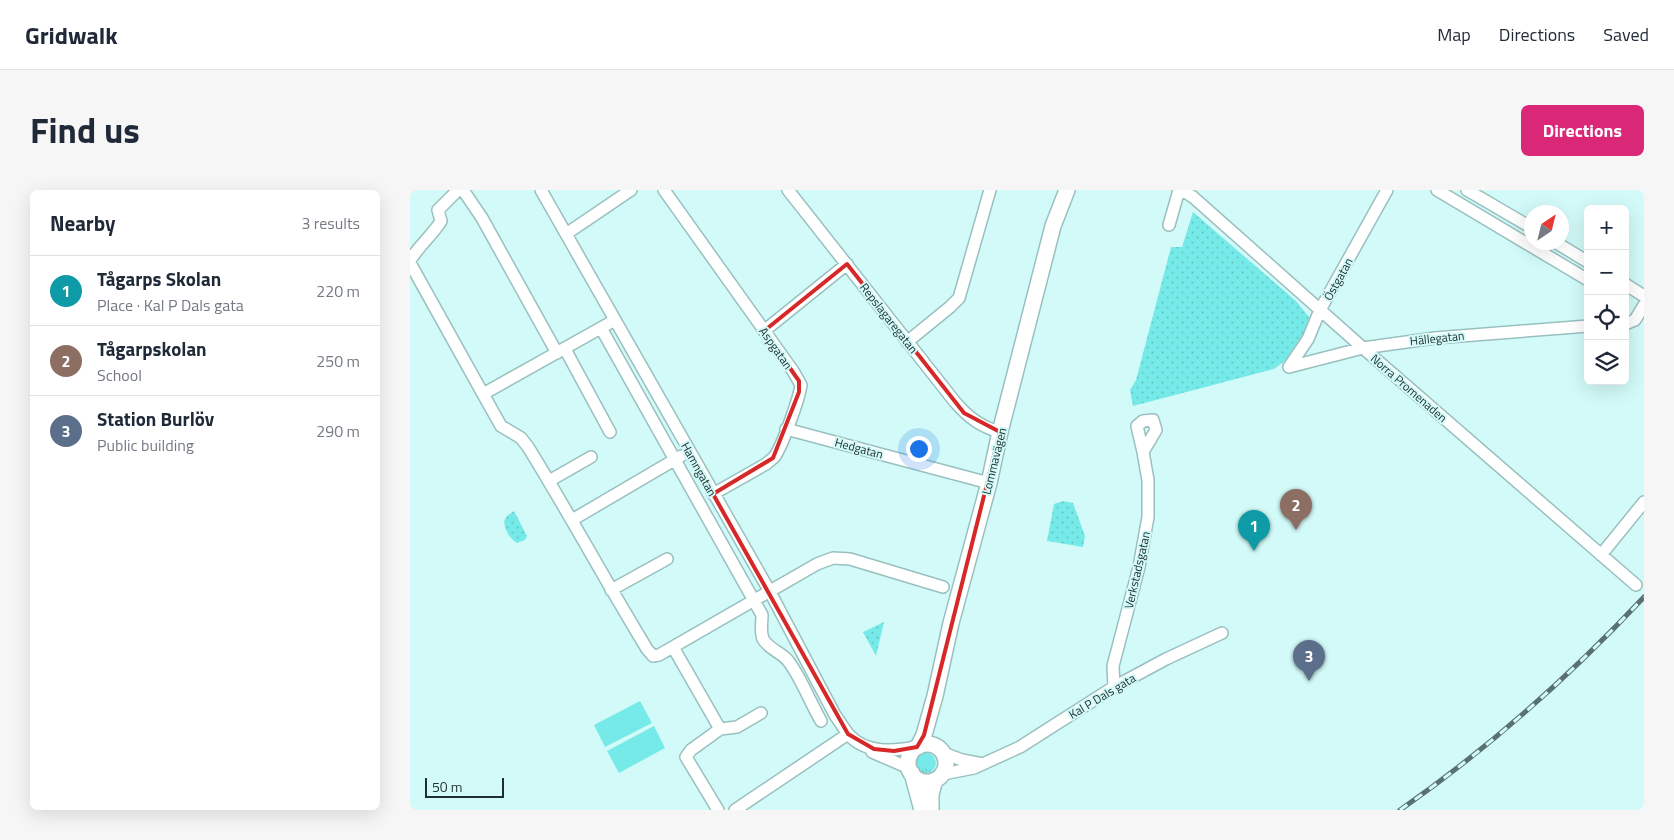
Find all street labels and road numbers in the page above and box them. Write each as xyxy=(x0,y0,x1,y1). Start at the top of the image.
street label: Östgatan xyxy=(1318,254,1358,304)
street label: Repslagaregatan xyxy=(855,279,923,357)
street label: Aspgatan xyxy=(754,323,798,373)
street label: Hällegatan xyxy=(1409,326,1465,350)
street label: Norra Promenaden xyxy=(1366,349,1452,427)
street label: Lommavägen xyxy=(977,426,1011,496)
street label: Hedgatan xyxy=(833,432,885,464)
street label: Hamngatan xyxy=(676,438,722,500)
street label: Verkstadsgatan xyxy=(1119,529,1155,611)
street label: Kal P Dals gata xyxy=(1065,668,1139,724)

